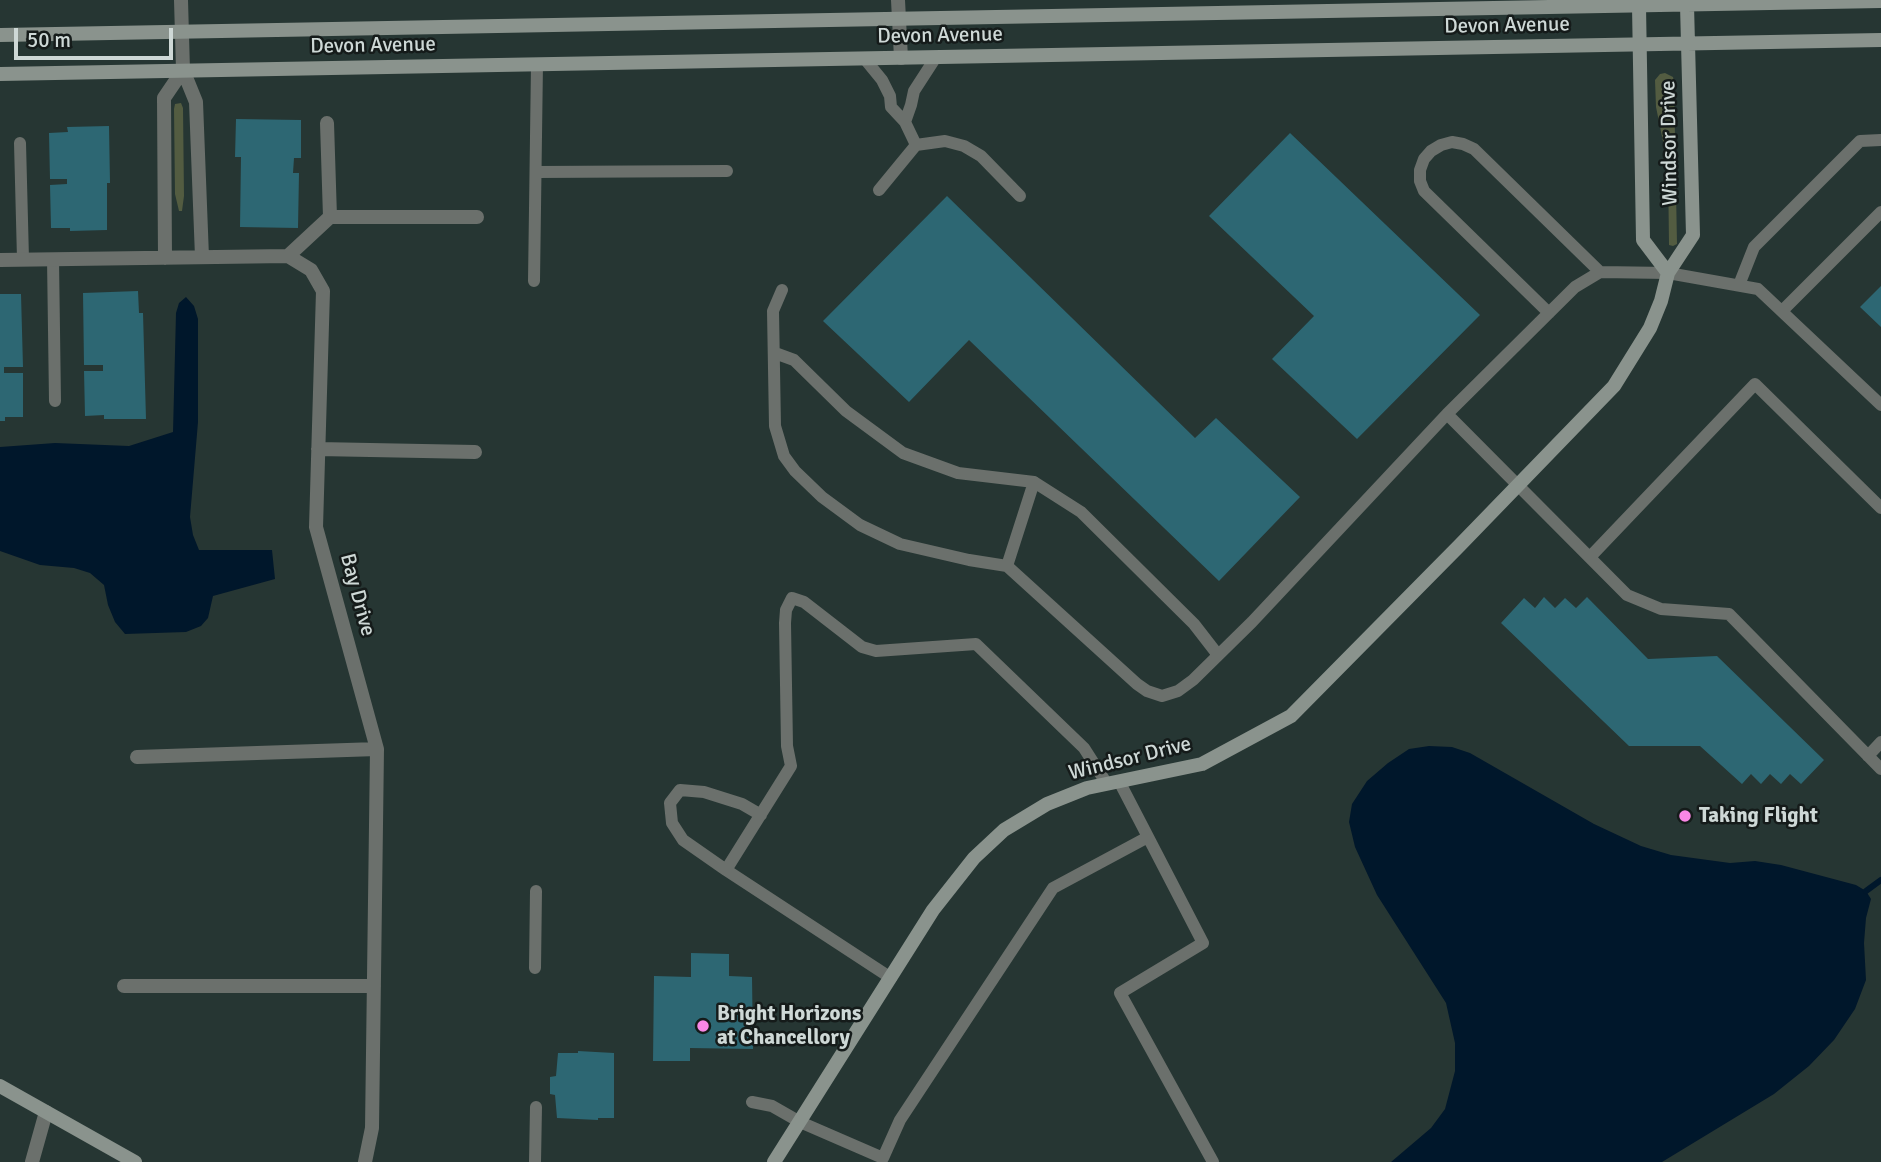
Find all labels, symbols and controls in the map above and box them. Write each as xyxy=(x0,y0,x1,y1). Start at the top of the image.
street label: Devon Avenue xyxy=(1444,12,1570,40)
scale bar xyxy=(18,14,177,58)
street label: Devon Avenue xyxy=(877,22,1003,50)
text: 50 m xyxy=(27,27,71,53)
street label: Devon Avenue xyxy=(310,32,436,60)
street label: Windsor Drive xyxy=(1656,80,1684,206)
street label: Bay Drive xyxy=(334,551,380,639)
street label: Windsor Drive xyxy=(1066,732,1194,786)
place label: Taking Flight xyxy=(1699,803,1818,829)
marker: Taking Flight xyxy=(1677,808,1693,824)
place label: Bright Horizons at Chancellory xyxy=(717,1001,861,1051)
marker: Bright Horizons at Chancellory xyxy=(695,1018,711,1034)

